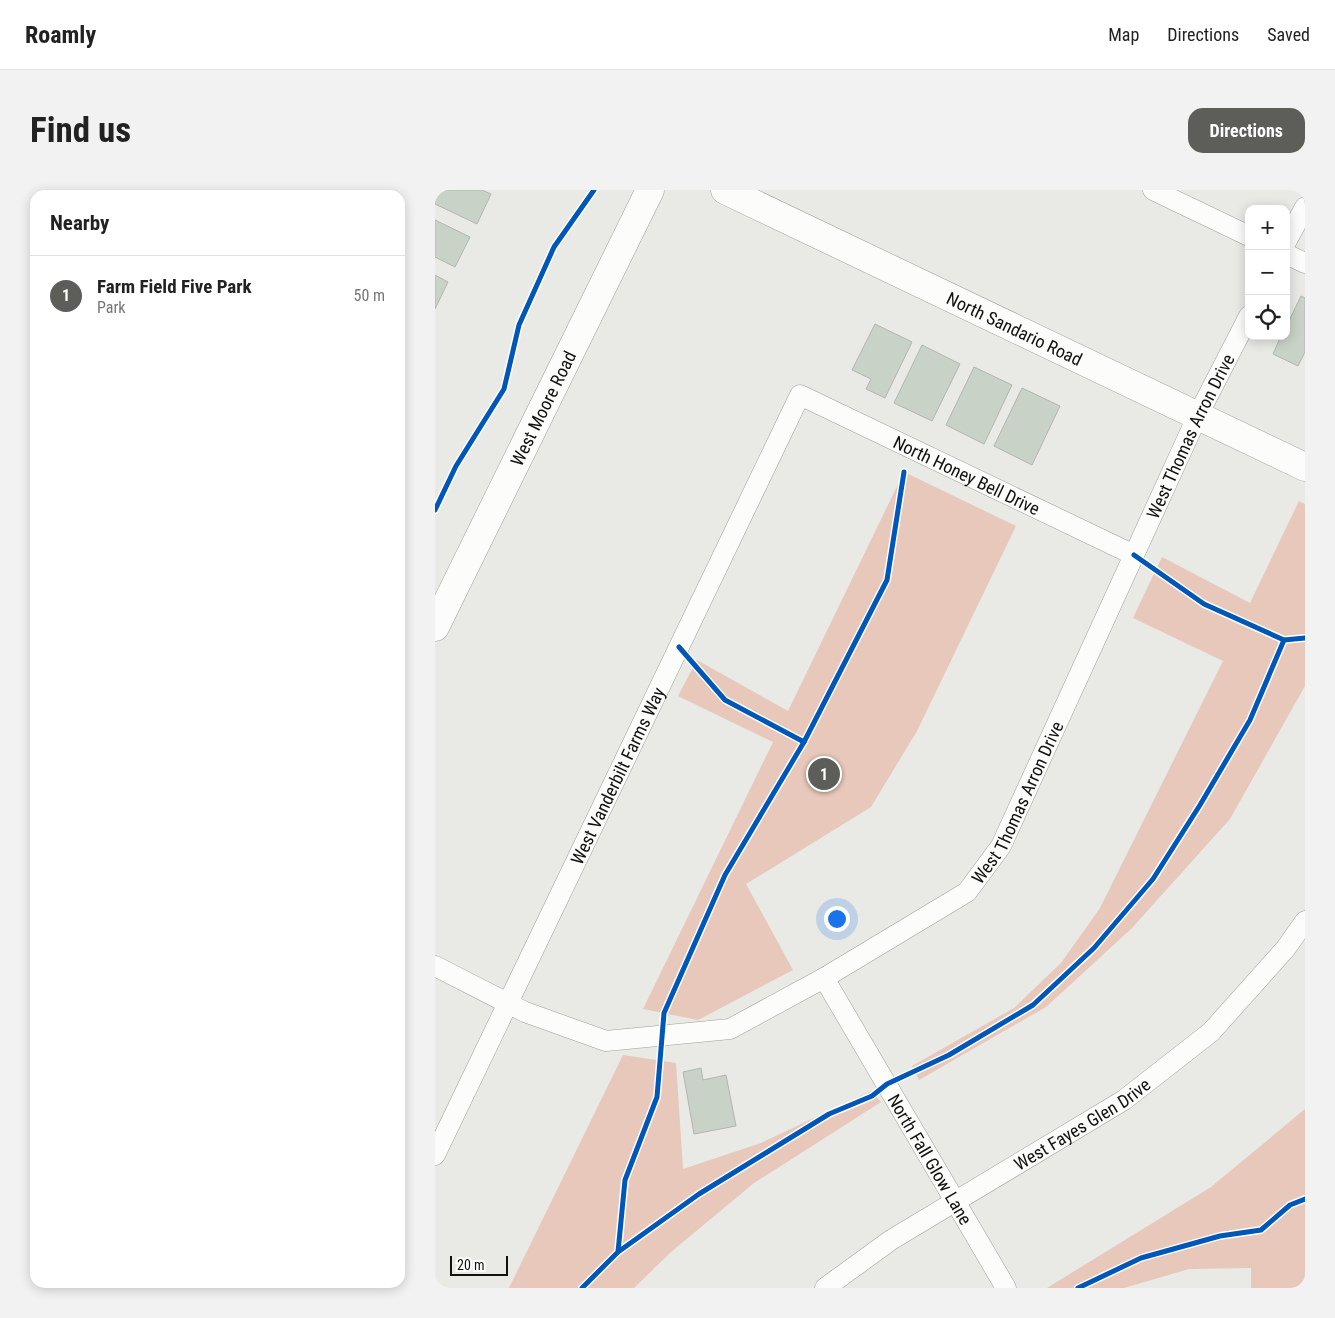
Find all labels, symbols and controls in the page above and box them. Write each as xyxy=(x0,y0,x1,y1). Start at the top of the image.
text: Roamly xyxy=(25,21,96,49)
text: Map xyxy=(1108,24,1139,45)
text: Directions xyxy=(1167,24,1239,45)
text: Saved xyxy=(1267,24,1310,45)
button: Directions xyxy=(1188,108,1305,153)
text: Find us xyxy=(30,110,131,151)
map controls xyxy=(1245,205,1290,340)
button: + xyxy=(1245,205,1290,250)
text: Nearby xyxy=(50,211,109,235)
button: − xyxy=(1245,250,1290,295)
text: Farm Field Five Park xyxy=(97,275,252,298)
text: 1 xyxy=(62,286,70,305)
text: 50 m xyxy=(353,286,385,305)
street label: North Sandario Road xyxy=(944,287,1086,370)
button: locate xyxy=(1245,295,1290,340)
text: Park xyxy=(97,298,126,317)
street label: West Moore Road xyxy=(506,347,580,469)
street label: West Thomas Arron Drive xyxy=(1142,350,1238,522)
street label: North Honey Bell Drive xyxy=(890,431,1043,519)
street label: West Vanderbilt Farms Way xyxy=(566,683,669,867)
street label: West Thomas Arron Drive xyxy=(967,718,1067,887)
pin: 1 xyxy=(808,755,840,793)
your location xyxy=(824,906,850,932)
street label: West Fayes Glen Drive xyxy=(1010,1073,1154,1174)
street label: North Fall Glow Lane xyxy=(884,1090,977,1228)
scale bar xyxy=(450,1253,507,1276)
text: 20 m xyxy=(457,1257,485,1273)

